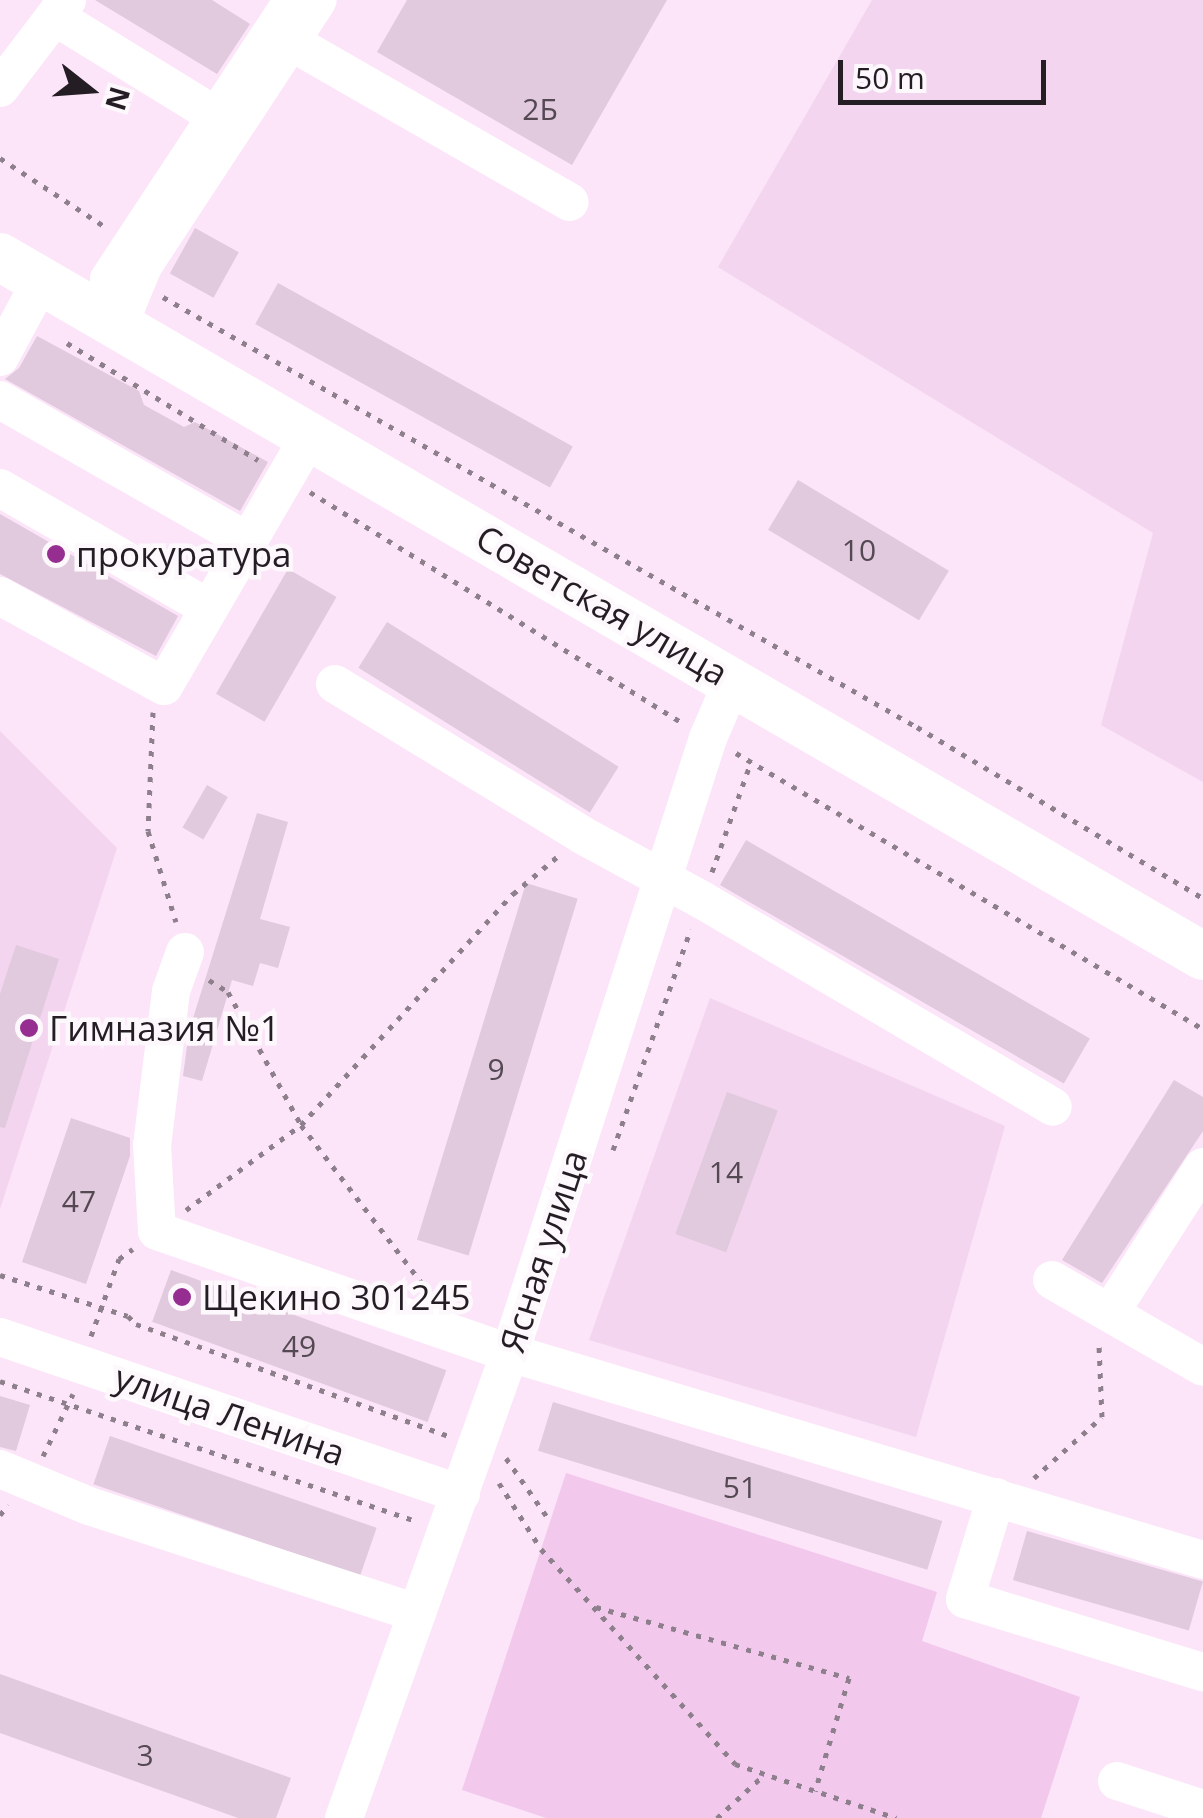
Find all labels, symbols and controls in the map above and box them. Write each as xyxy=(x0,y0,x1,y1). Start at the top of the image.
north arrow xyxy=(40,40,140,140)
scale bar xyxy=(843,40,1050,102)
text: 50 m xyxy=(855,57,925,98)
text: N xyxy=(97,82,140,115)
house number: 2Б xyxy=(522,91,558,127)
street label: Советская улица xyxy=(469,516,735,694)
house number: 10 xyxy=(842,532,876,568)
place label: прокуратура xyxy=(76,533,292,575)
marker: прокуратура xyxy=(45,543,67,565)
place label: Гимназия №1 xyxy=(49,1007,280,1049)
marker: Гимназия №1 xyxy=(18,1017,40,1039)
house number: 9 xyxy=(487,1051,505,1087)
street label: Ясная улица xyxy=(491,1145,595,1357)
house number: 14 xyxy=(709,1154,743,1190)
house number: 47 xyxy=(62,1183,96,1219)
place label: Щекино 301245 xyxy=(202,1276,471,1318)
marker: Щекино 301245 xyxy=(171,1286,193,1308)
house number: 49 xyxy=(282,1328,316,1364)
street label: улица Ленина xyxy=(109,1356,351,1474)
house number: 51 xyxy=(723,1469,757,1505)
house number: 3 xyxy=(136,1737,154,1773)

